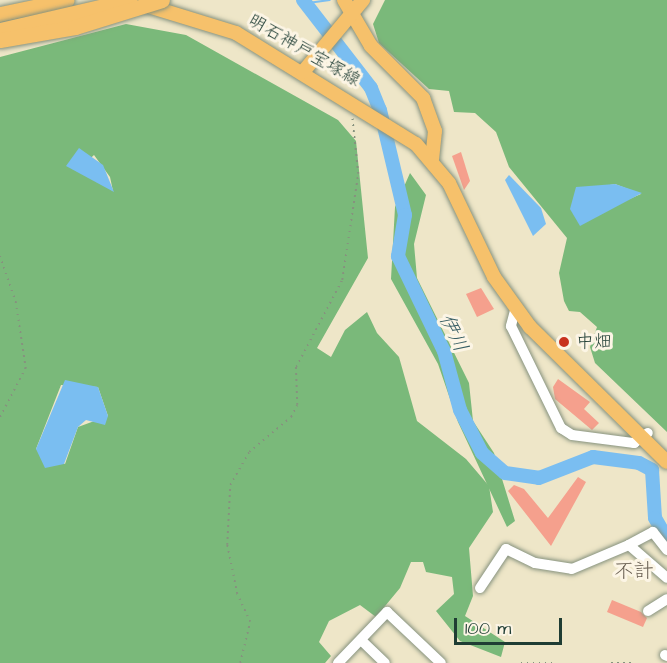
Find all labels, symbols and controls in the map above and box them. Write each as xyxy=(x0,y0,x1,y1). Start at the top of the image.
street label: 明石神戸宝塚線 xyxy=(244,10,364,92)
water label: 伊川 xyxy=(433,310,473,356)
place label: 中畑 xyxy=(576,331,612,353)
marker: 中畑 xyxy=(557,335,571,349)
district label: 不計 xyxy=(614,559,654,583)
scale bar xyxy=(457,606,565,644)
text: 100 m xyxy=(465,616,511,641)

